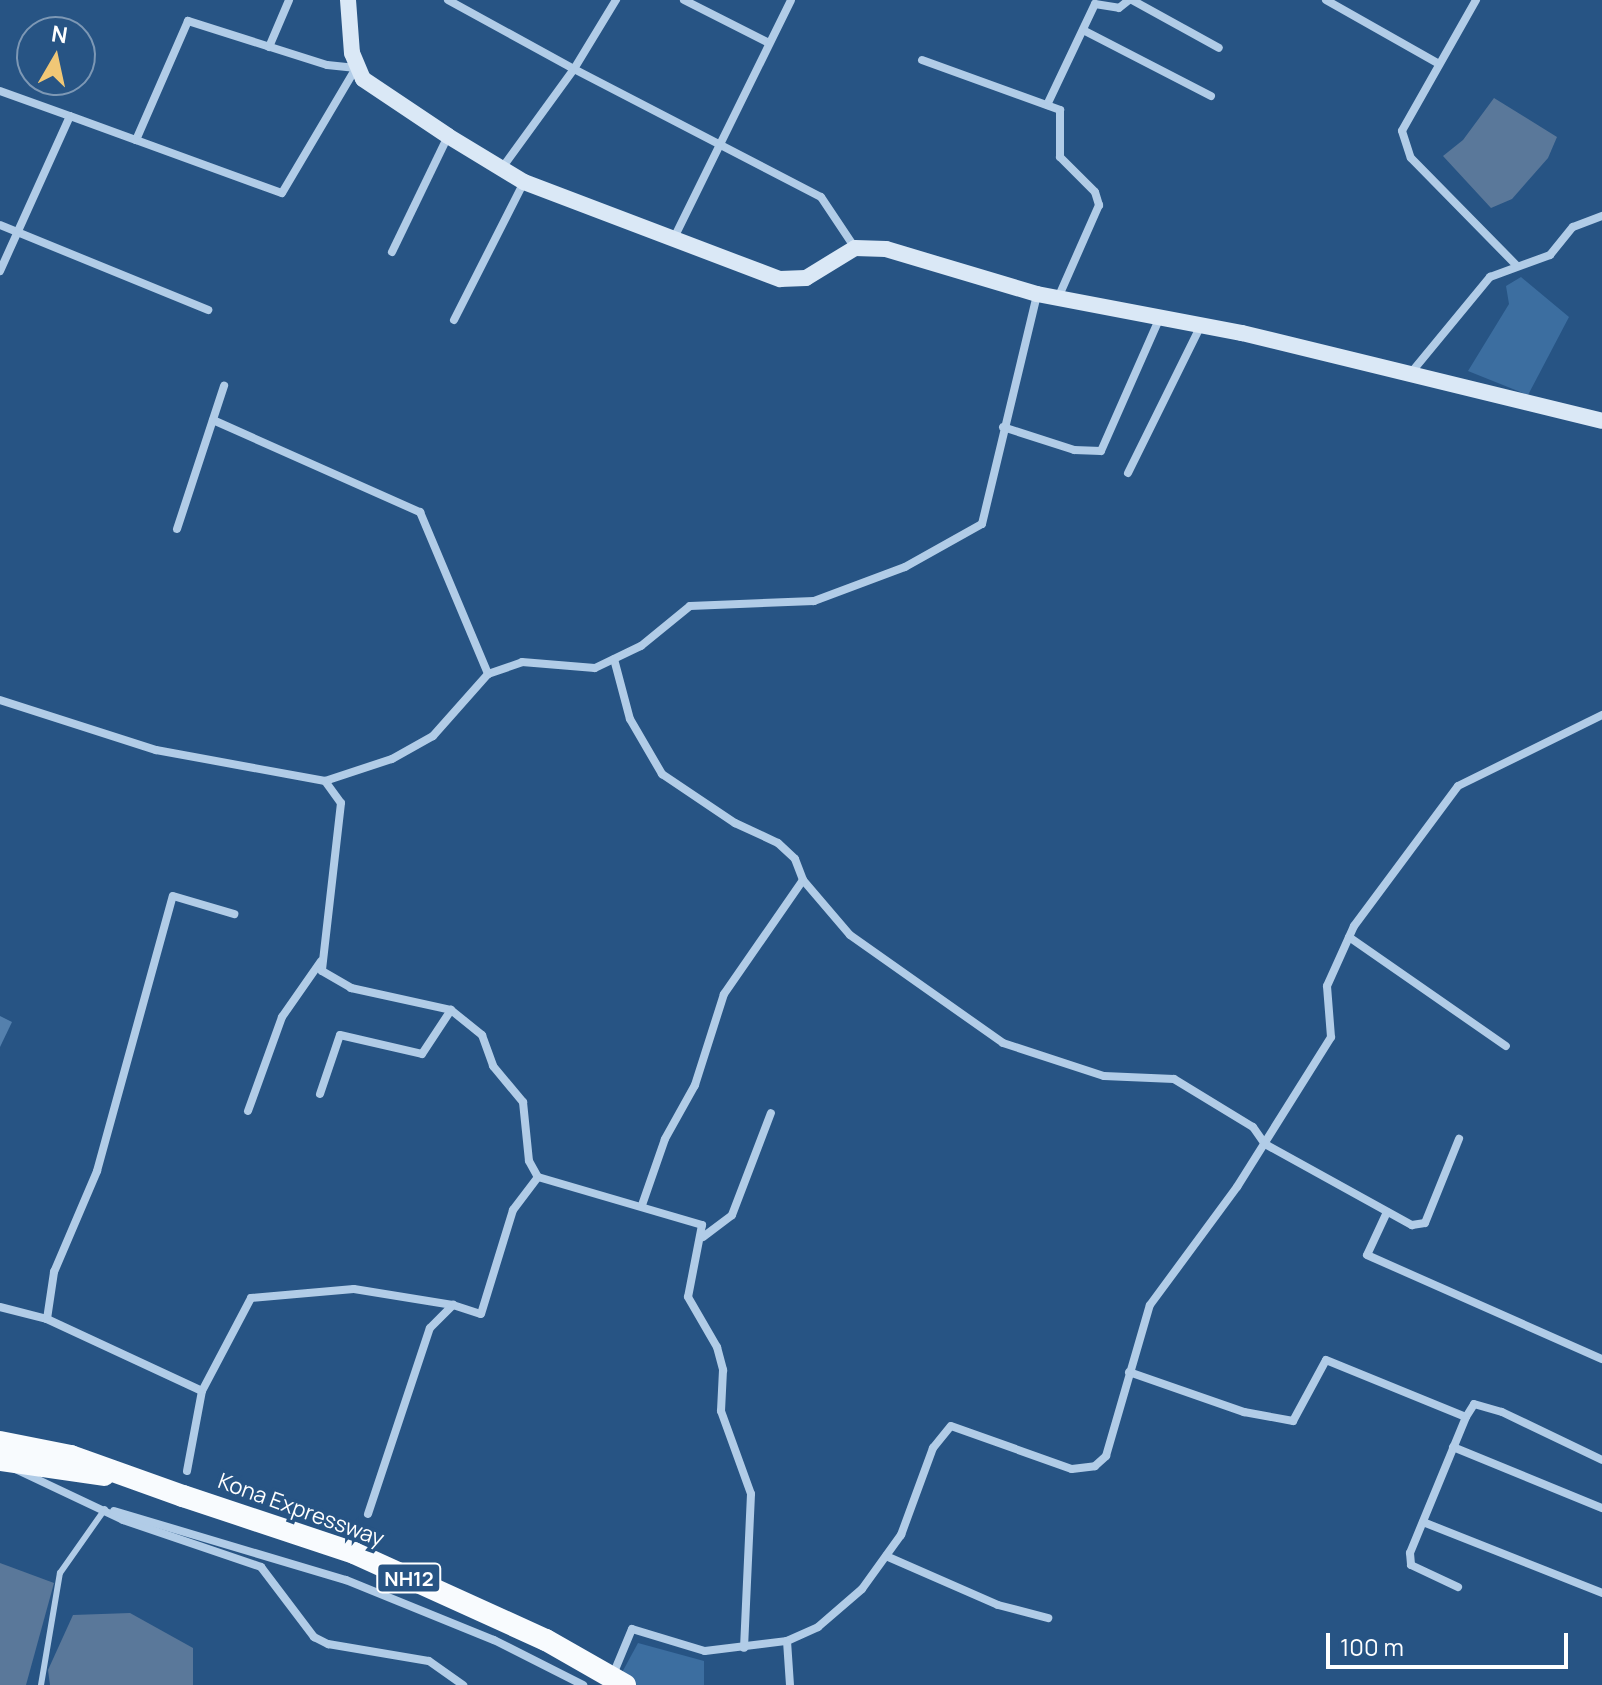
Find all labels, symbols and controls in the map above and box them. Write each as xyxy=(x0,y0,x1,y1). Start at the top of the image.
north arrow xyxy=(16,16,96,96)
text: N xyxy=(49,18,70,50)
street label: Kona Expressway xyxy=(214,1468,388,1552)
road number: NH12 xyxy=(375,1562,443,1594)
scale bar xyxy=(1330,1617,1572,1667)
text: 100 m xyxy=(1340,1630,1404,1663)

